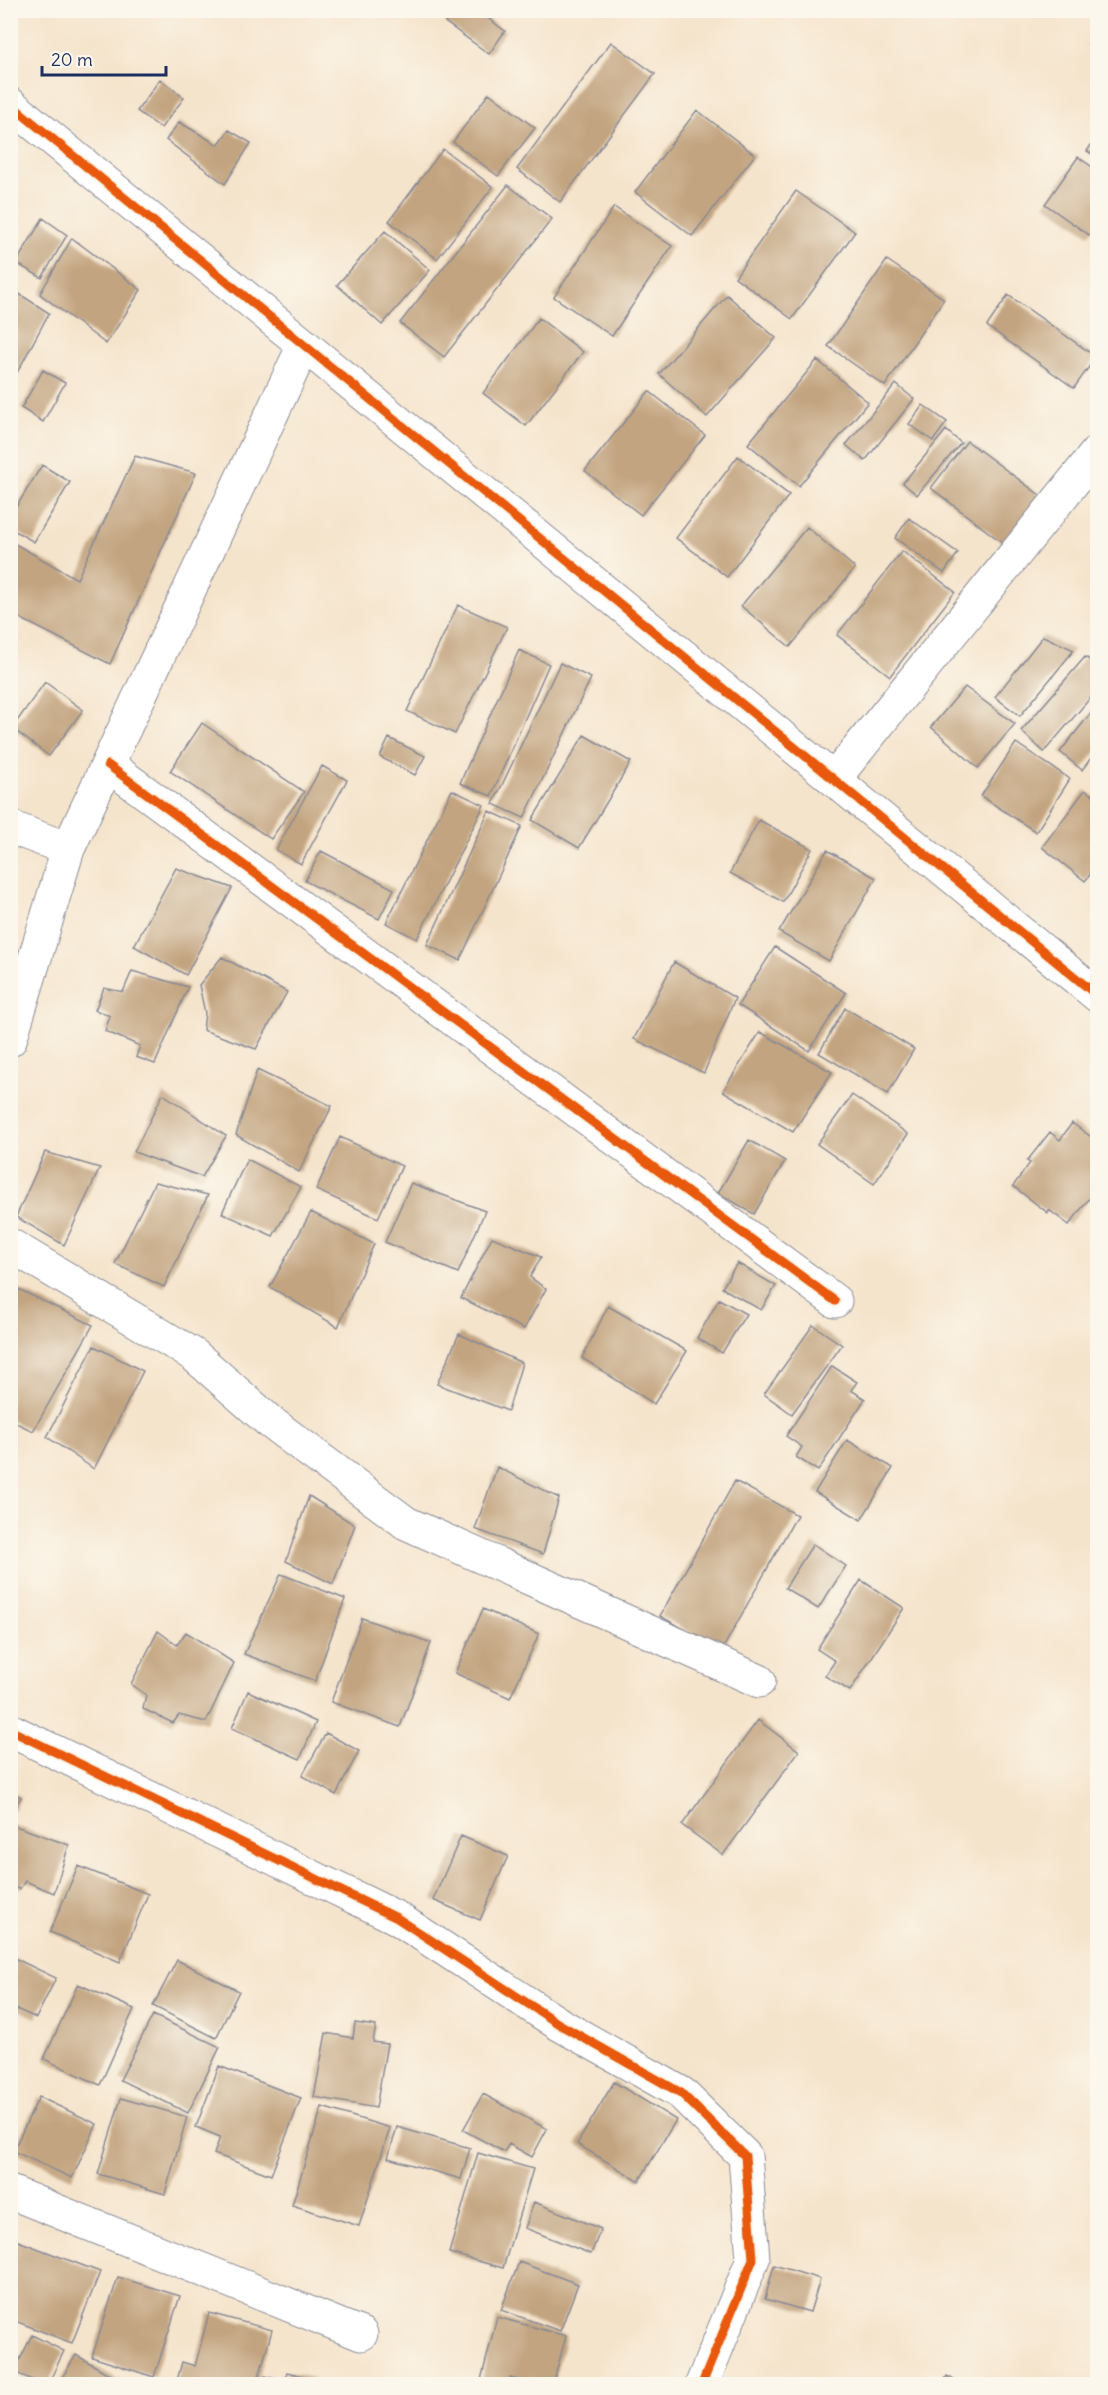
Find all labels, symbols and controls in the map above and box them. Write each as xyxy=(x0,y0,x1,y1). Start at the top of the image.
scale bar xyxy=(42,39,166,77)
text: 20 m xyxy=(51,48,93,71)

